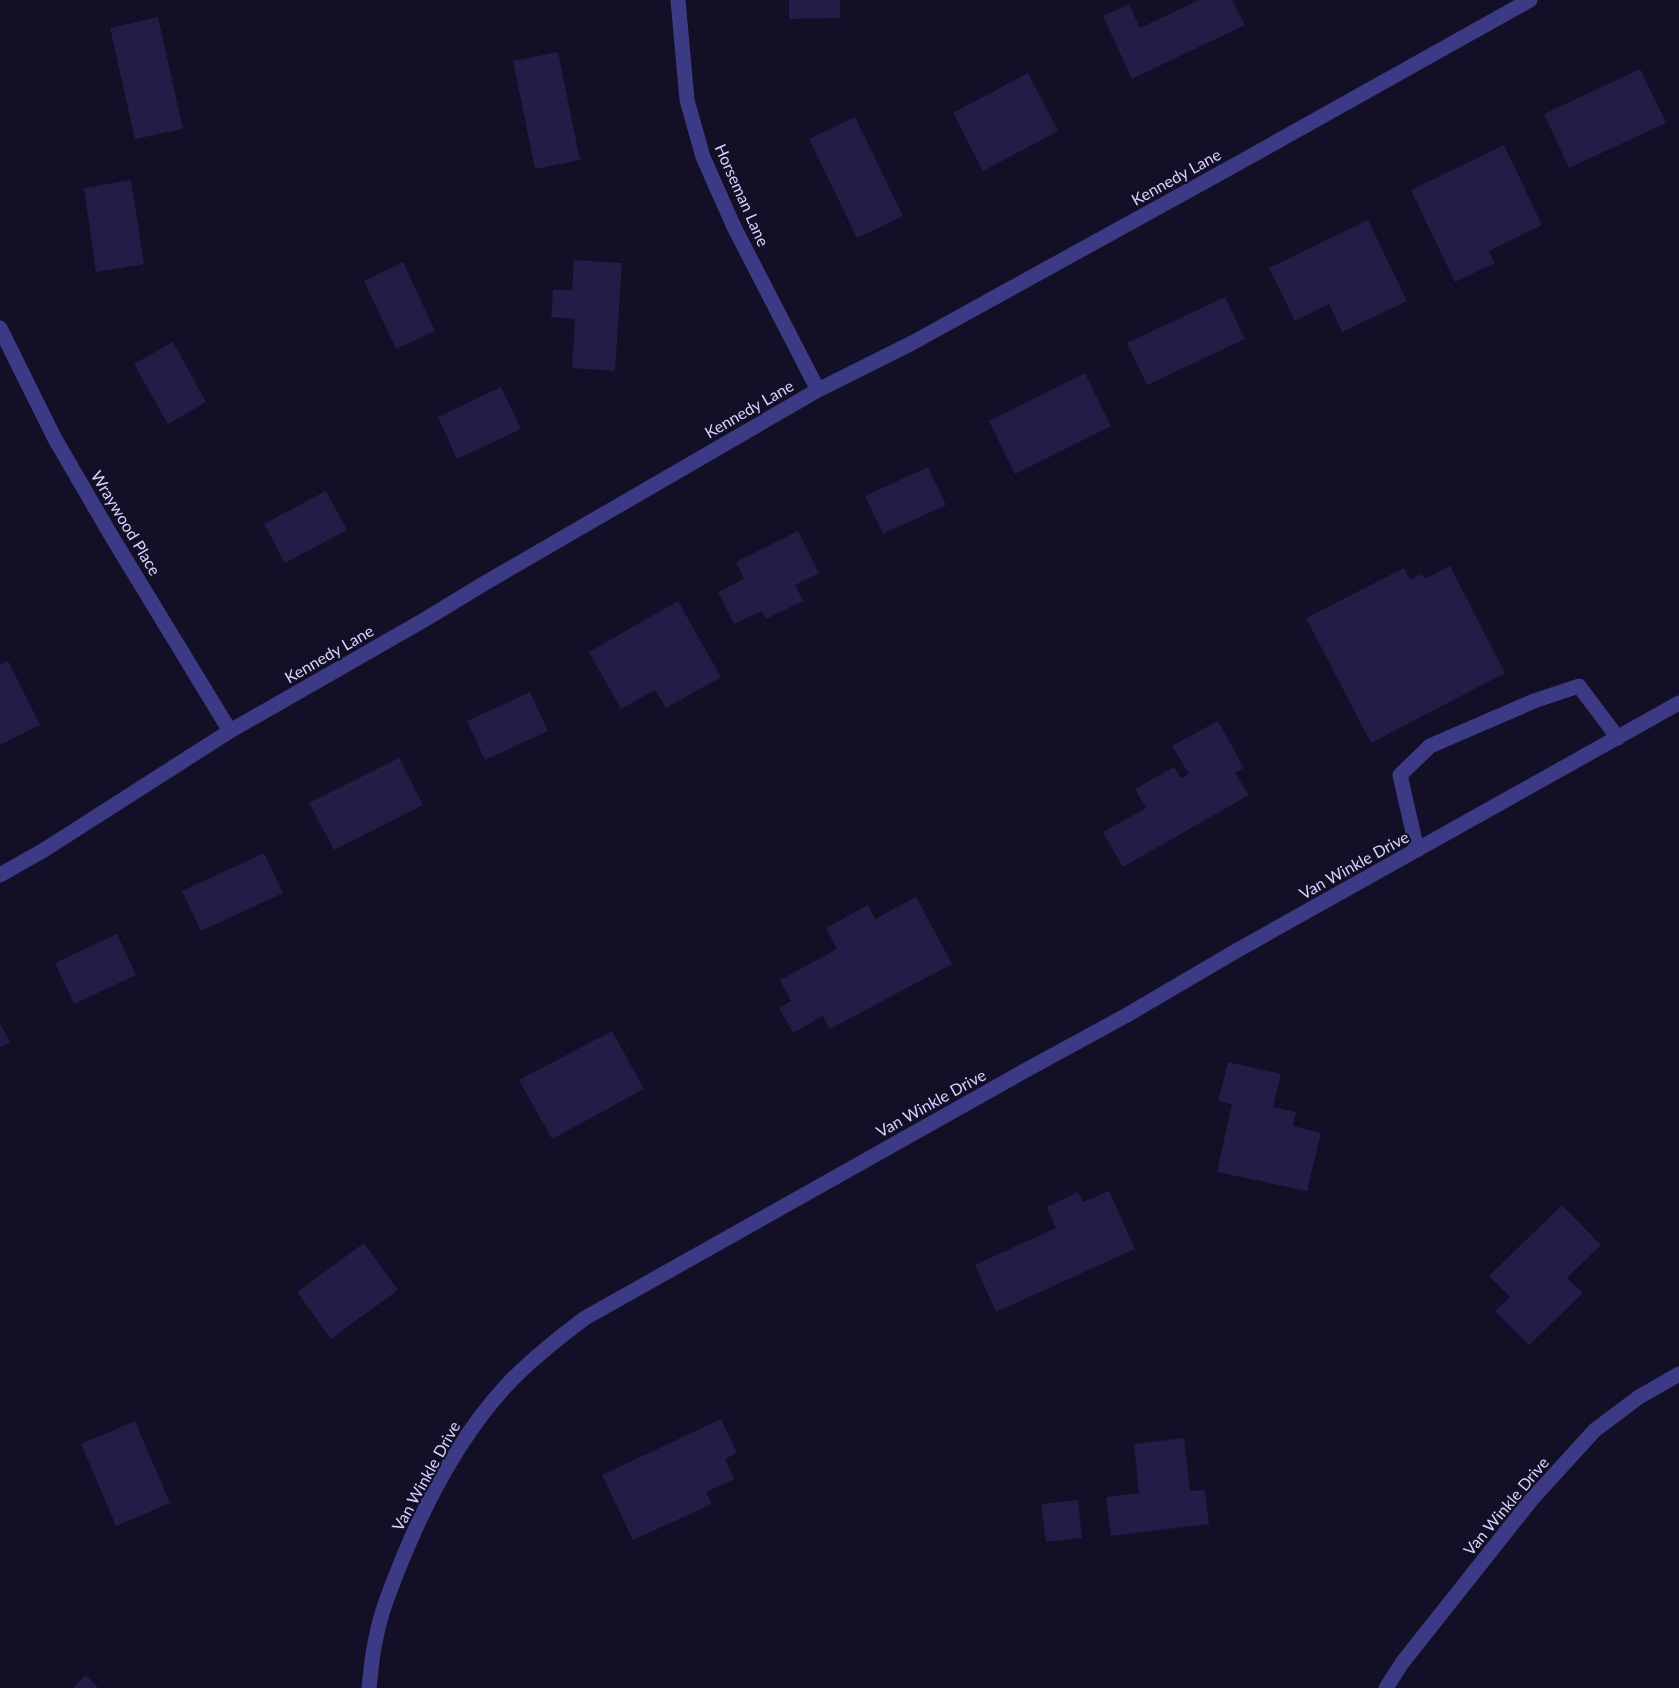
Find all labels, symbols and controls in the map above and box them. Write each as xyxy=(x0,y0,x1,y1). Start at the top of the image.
street label: Horseman Lane xyxy=(711,141,773,249)
street label: Kennedy Lane xyxy=(1128,144,1224,209)
street label: Kennedy Lane xyxy=(701,376,796,442)
street label: Wraywood Place xyxy=(88,467,165,578)
street label: Kennedy Lane xyxy=(281,621,376,687)
street label: Van Winkle Drive xyxy=(1296,827,1412,903)
street label: Van Winkle Drive xyxy=(873,1065,989,1141)
street label: Van Winkle Drive xyxy=(388,1418,464,1534)
street label: Van Winkle Drive xyxy=(1459,1453,1552,1559)

